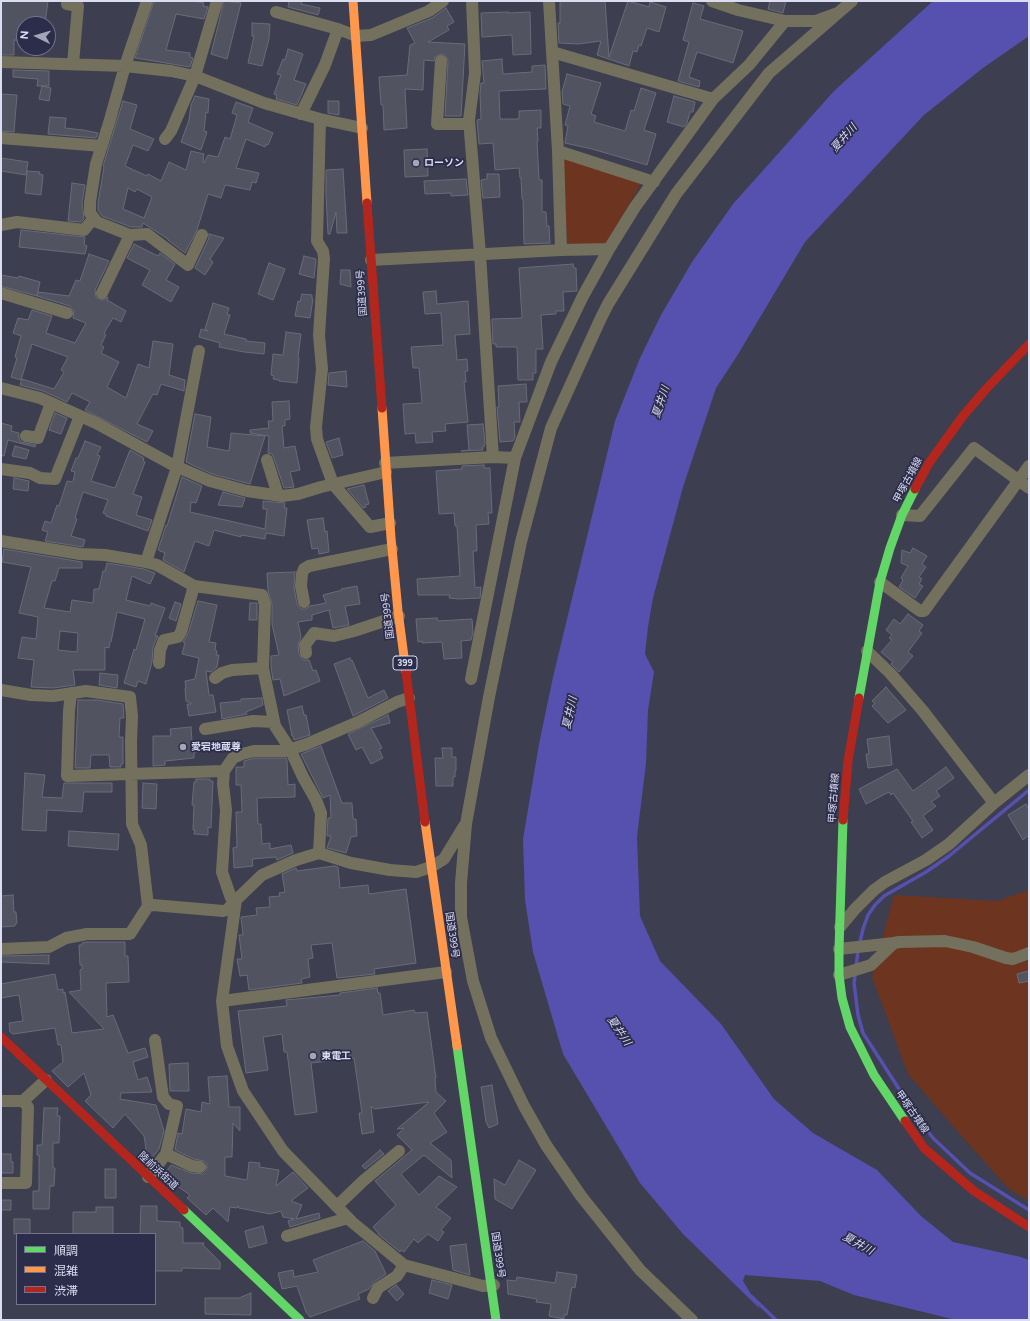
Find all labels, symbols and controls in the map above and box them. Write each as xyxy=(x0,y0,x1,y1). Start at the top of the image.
north arrow xyxy=(16,16,56,56)
text: N xyxy=(18,30,31,40)
water label: 夏井川 xyxy=(828,121,860,155)
place label: ローソン xyxy=(424,157,464,169)
marker: ローソン xyxy=(411,158,421,168)
street label: 国道399号 xyxy=(354,269,370,317)
water label: 夏井川 xyxy=(649,384,673,420)
street label: 甲塚古墳線 xyxy=(891,455,925,505)
street label: 国道399号 xyxy=(379,592,397,640)
road number: 399 xyxy=(393,656,417,670)
water label: 夏井川 xyxy=(560,695,580,731)
place label: 愛宕地蔵尊 xyxy=(191,741,241,753)
marker: 愛宕地蔵尊 xyxy=(178,742,188,752)
street label: 甲塚古墳線 xyxy=(826,773,842,823)
street label: 国道399号 xyxy=(443,911,461,959)
water label: 夏井川 xyxy=(604,1014,634,1048)
place label: 東電工 xyxy=(321,1050,351,1062)
marker: 東電工 xyxy=(308,1051,318,1061)
street label: 甲塚古墳線 xyxy=(893,1088,931,1136)
street label: 陸前浜街道 xyxy=(136,1150,180,1192)
water label: 夏井川 xyxy=(840,1230,876,1258)
street label: 国道399号 xyxy=(489,1231,507,1279)
legend xyxy=(16,1233,156,1305)
text: 順調 xyxy=(54,1244,78,1258)
text: 混雑 xyxy=(54,1264,78,1278)
text: 渋滞 xyxy=(54,1284,78,1298)

